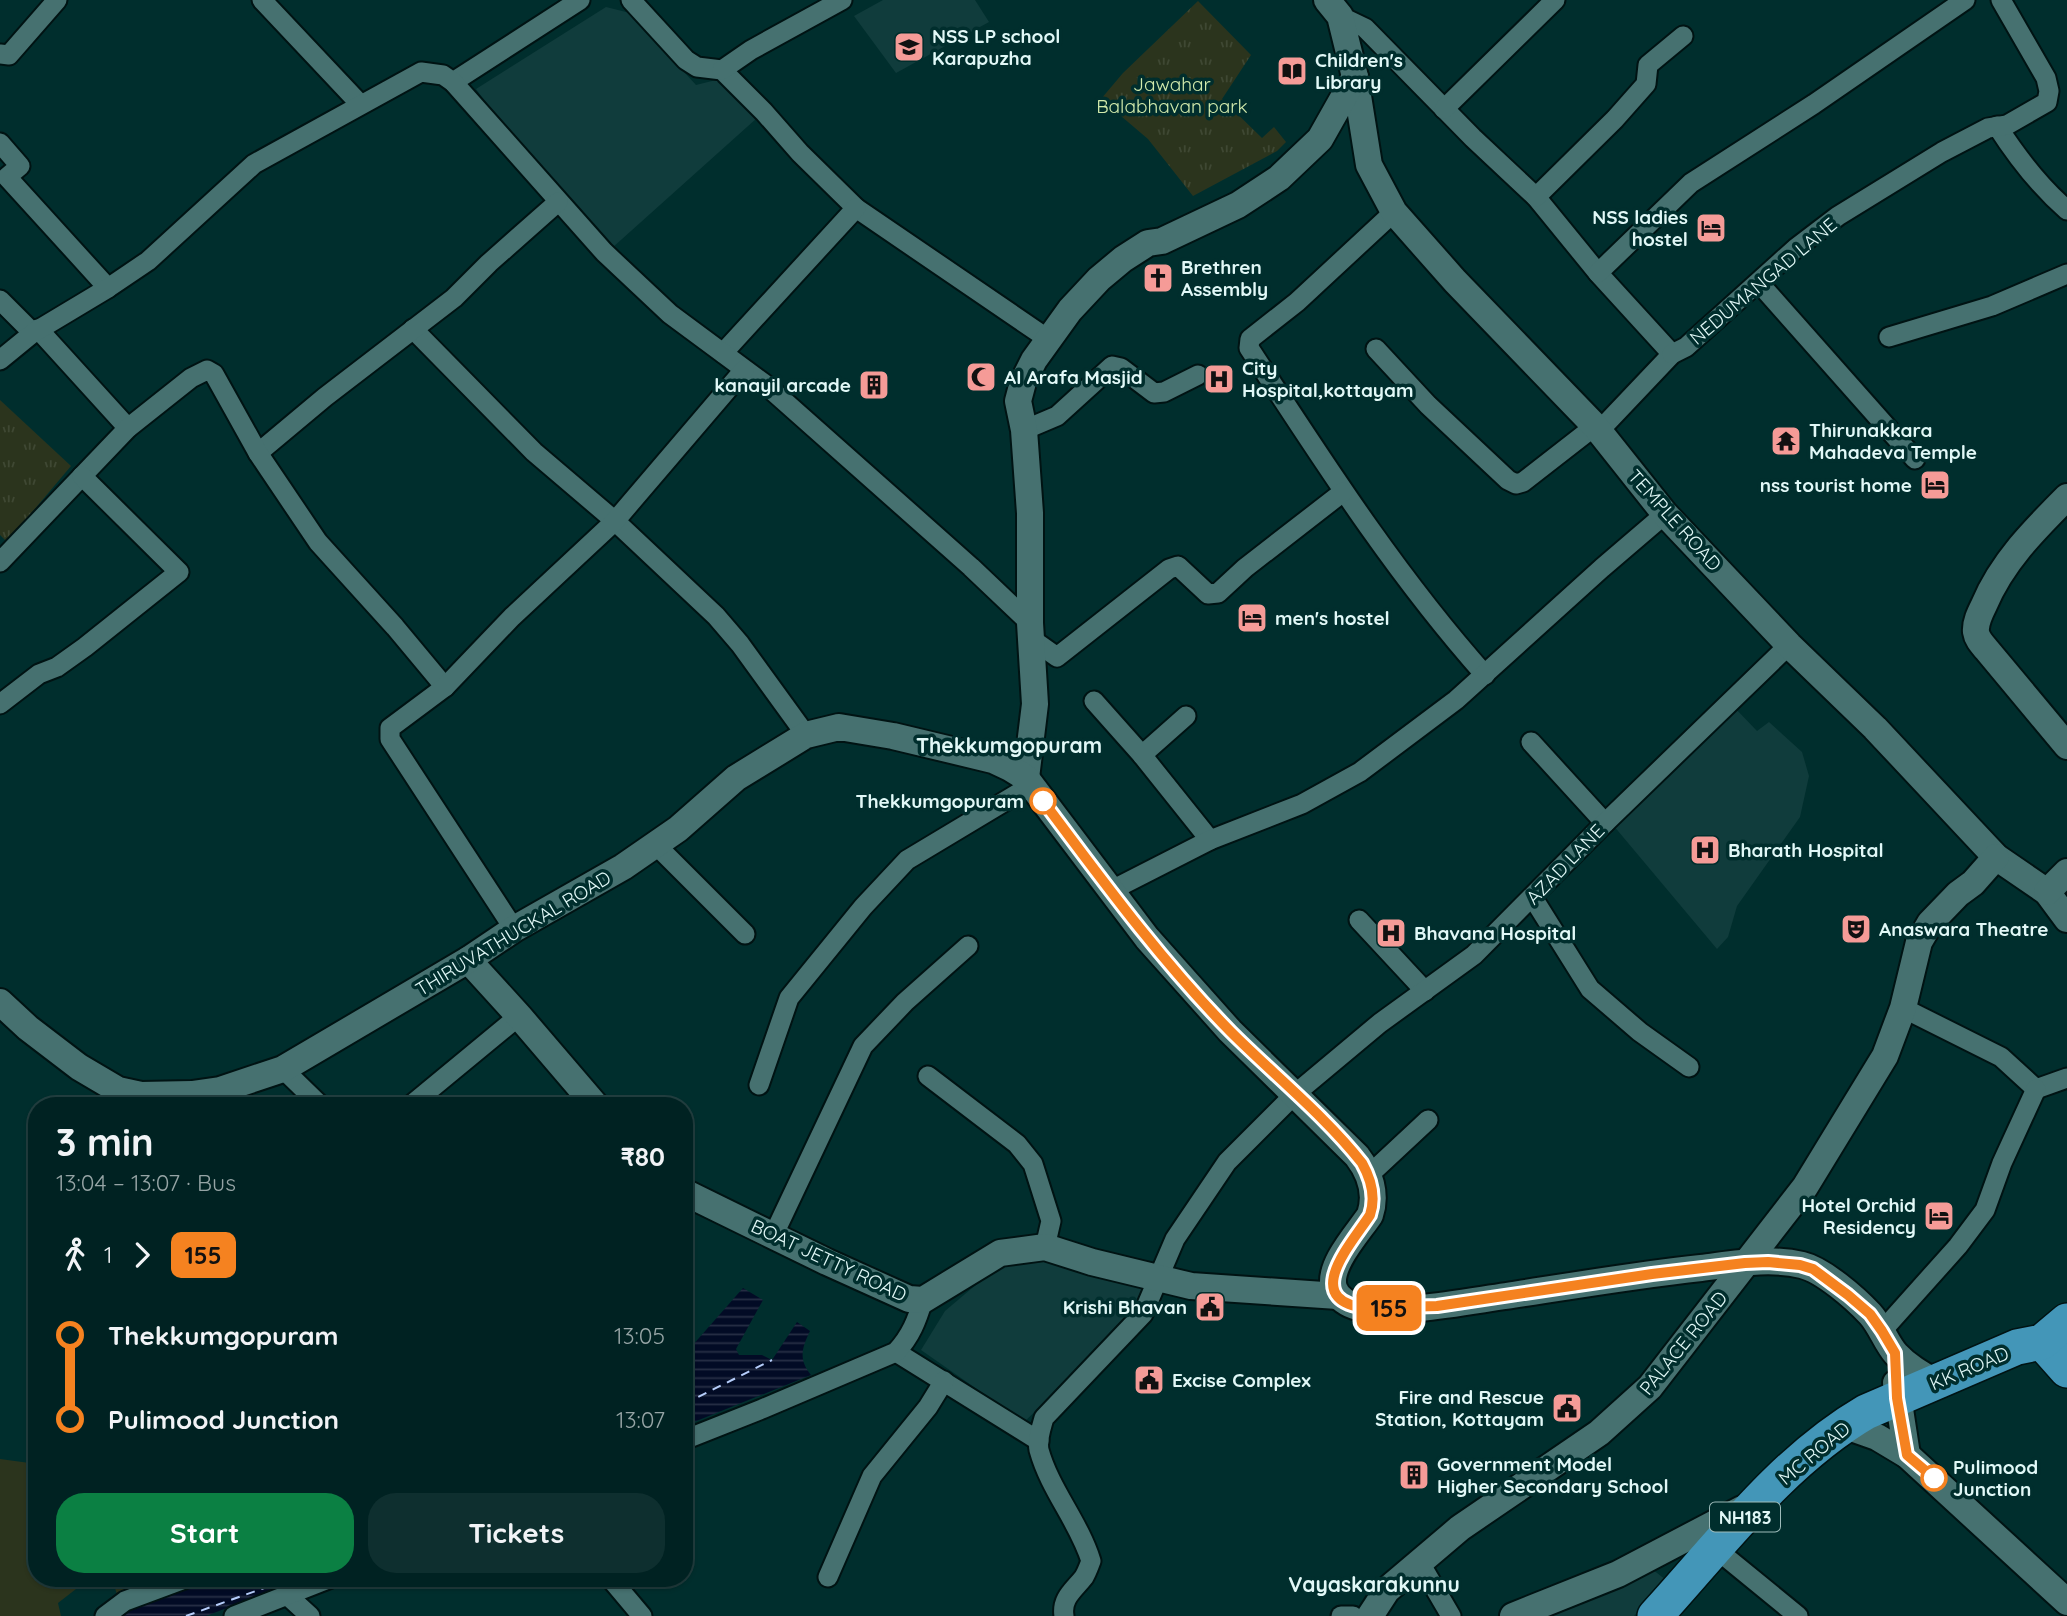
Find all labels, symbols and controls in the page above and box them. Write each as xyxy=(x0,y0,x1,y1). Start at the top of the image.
place label: NSS LP school Karapuzha xyxy=(932,24,1060,70)
school or university icon: NSS LP school Karapuzha xyxy=(892,30,926,64)
place label: Children's Library xyxy=(1315,48,1403,94)
library icon: Children's Library xyxy=(1275,54,1309,88)
park label: Jawahar Balabhavan park xyxy=(1096,72,1248,118)
place label: NSS ladies hostel xyxy=(1592,205,1688,251)
hotel icon: NSS ladies hostel xyxy=(1694,211,1728,245)
street label: NEDUMANGAD LANE xyxy=(1684,212,1842,350)
place label: Brethren Assembly xyxy=(1181,255,1268,301)
church icon: Brethren Assembly xyxy=(1141,261,1175,295)
place label: City Hospital,kottayam xyxy=(1242,356,1413,402)
mosque icon: AI Arafa Masjid xyxy=(964,360,998,394)
hospital icon: City Hospital,kottayam xyxy=(1202,362,1236,396)
place label: AI Arafa Masjid xyxy=(1004,365,1143,389)
building icon: kanayil arcade xyxy=(857,368,891,402)
place label: kanayil arcade xyxy=(714,373,851,397)
place label: Thirunakkara Mahadeva Temple xyxy=(1809,418,1977,464)
temple icon: Thirunakkara Mahadeva Temple xyxy=(1769,424,1803,458)
street label: TEMPLE ROAD xyxy=(1623,464,1727,576)
hotel icon: nss tourist home xyxy=(1918,468,1952,502)
place label: nss tourist home xyxy=(1760,473,1912,497)
hotel icon: men's hostel xyxy=(1235,601,1269,635)
place label: men's hostel xyxy=(1275,606,1390,630)
district label: Thekkumgopuram xyxy=(916,732,1102,758)
marker: Thekkumgopuram xyxy=(1030,788,1056,814)
place label: Thekkumgopuram xyxy=(856,789,1024,813)
street label: AZAD LANE xyxy=(1521,819,1609,909)
hospital icon: Bharath Hospital xyxy=(1688,833,1722,867)
place label: Bharath Hospital xyxy=(1728,838,1884,862)
street label: THIRUVATHUCKAL ROAD xyxy=(411,865,615,1001)
theatre icon: Anaswara Theatre xyxy=(1839,912,1873,946)
hospital icon: Bhavana Hospital xyxy=(1374,916,1408,950)
place label: Anaswara Theatre xyxy=(1879,917,2048,941)
place label: Bhavana Hospital xyxy=(1414,921,1576,945)
text: 3 min xyxy=(56,1118,154,1166)
text: ₹80 xyxy=(620,1140,665,1173)
text: 13:04 – 13:07 · Bus xyxy=(56,1168,236,1197)
place label: Hotel Orchid Residency xyxy=(1801,1193,1916,1239)
hotel icon: Hotel Orchid Residency xyxy=(1922,1199,1956,1233)
street label: BOAT JETTY ROAD xyxy=(747,1213,911,1307)
icon: walk xyxy=(56,1236,94,1274)
icon: forward xyxy=(123,1236,161,1274)
text: 1 xyxy=(104,1240,113,1269)
text: 155 xyxy=(185,1240,222,1270)
line badge: 155 xyxy=(1349,1285,1429,1331)
street label: PALACE ROAD xyxy=(1634,1286,1732,1400)
public building icon: Krishi Bhavan xyxy=(1193,1290,1227,1324)
text: 155 xyxy=(1371,1293,1407,1323)
place label: Krishi Bhavan xyxy=(1063,1295,1187,1319)
text: Thekkumgopuram xyxy=(108,1319,339,1352)
text: 13:05 xyxy=(614,1321,665,1350)
street label: KK ROAD xyxy=(1926,1341,2012,1395)
public building icon: Excise Complex xyxy=(1132,1363,1166,1397)
place label: Excise Complex xyxy=(1172,1368,1311,1392)
place label: Fire and Rescue Station, Kottayam xyxy=(1375,1385,1544,1431)
public building icon: Fire and Rescue Station, Kottayam xyxy=(1550,1391,1584,1425)
text: Pulimood Junction xyxy=(108,1403,339,1436)
text: 13:07 xyxy=(616,1405,665,1434)
street label: MC ROAD xyxy=(1773,1416,1855,1490)
place label: Government Model Higher Secondary School xyxy=(1437,1452,1669,1498)
place label: Pulimood Junction xyxy=(1953,1455,2038,1501)
building icon: Government Model Higher Secondary School xyxy=(1397,1458,1431,1492)
marker: Pulimood Junction xyxy=(1921,1465,1947,1491)
button: Start xyxy=(56,1493,354,1573)
button: Tickets xyxy=(368,1493,665,1573)
road number: NH183 xyxy=(1710,1502,1780,1532)
district label: Vayaskarakunnu xyxy=(1288,1571,1460,1597)

